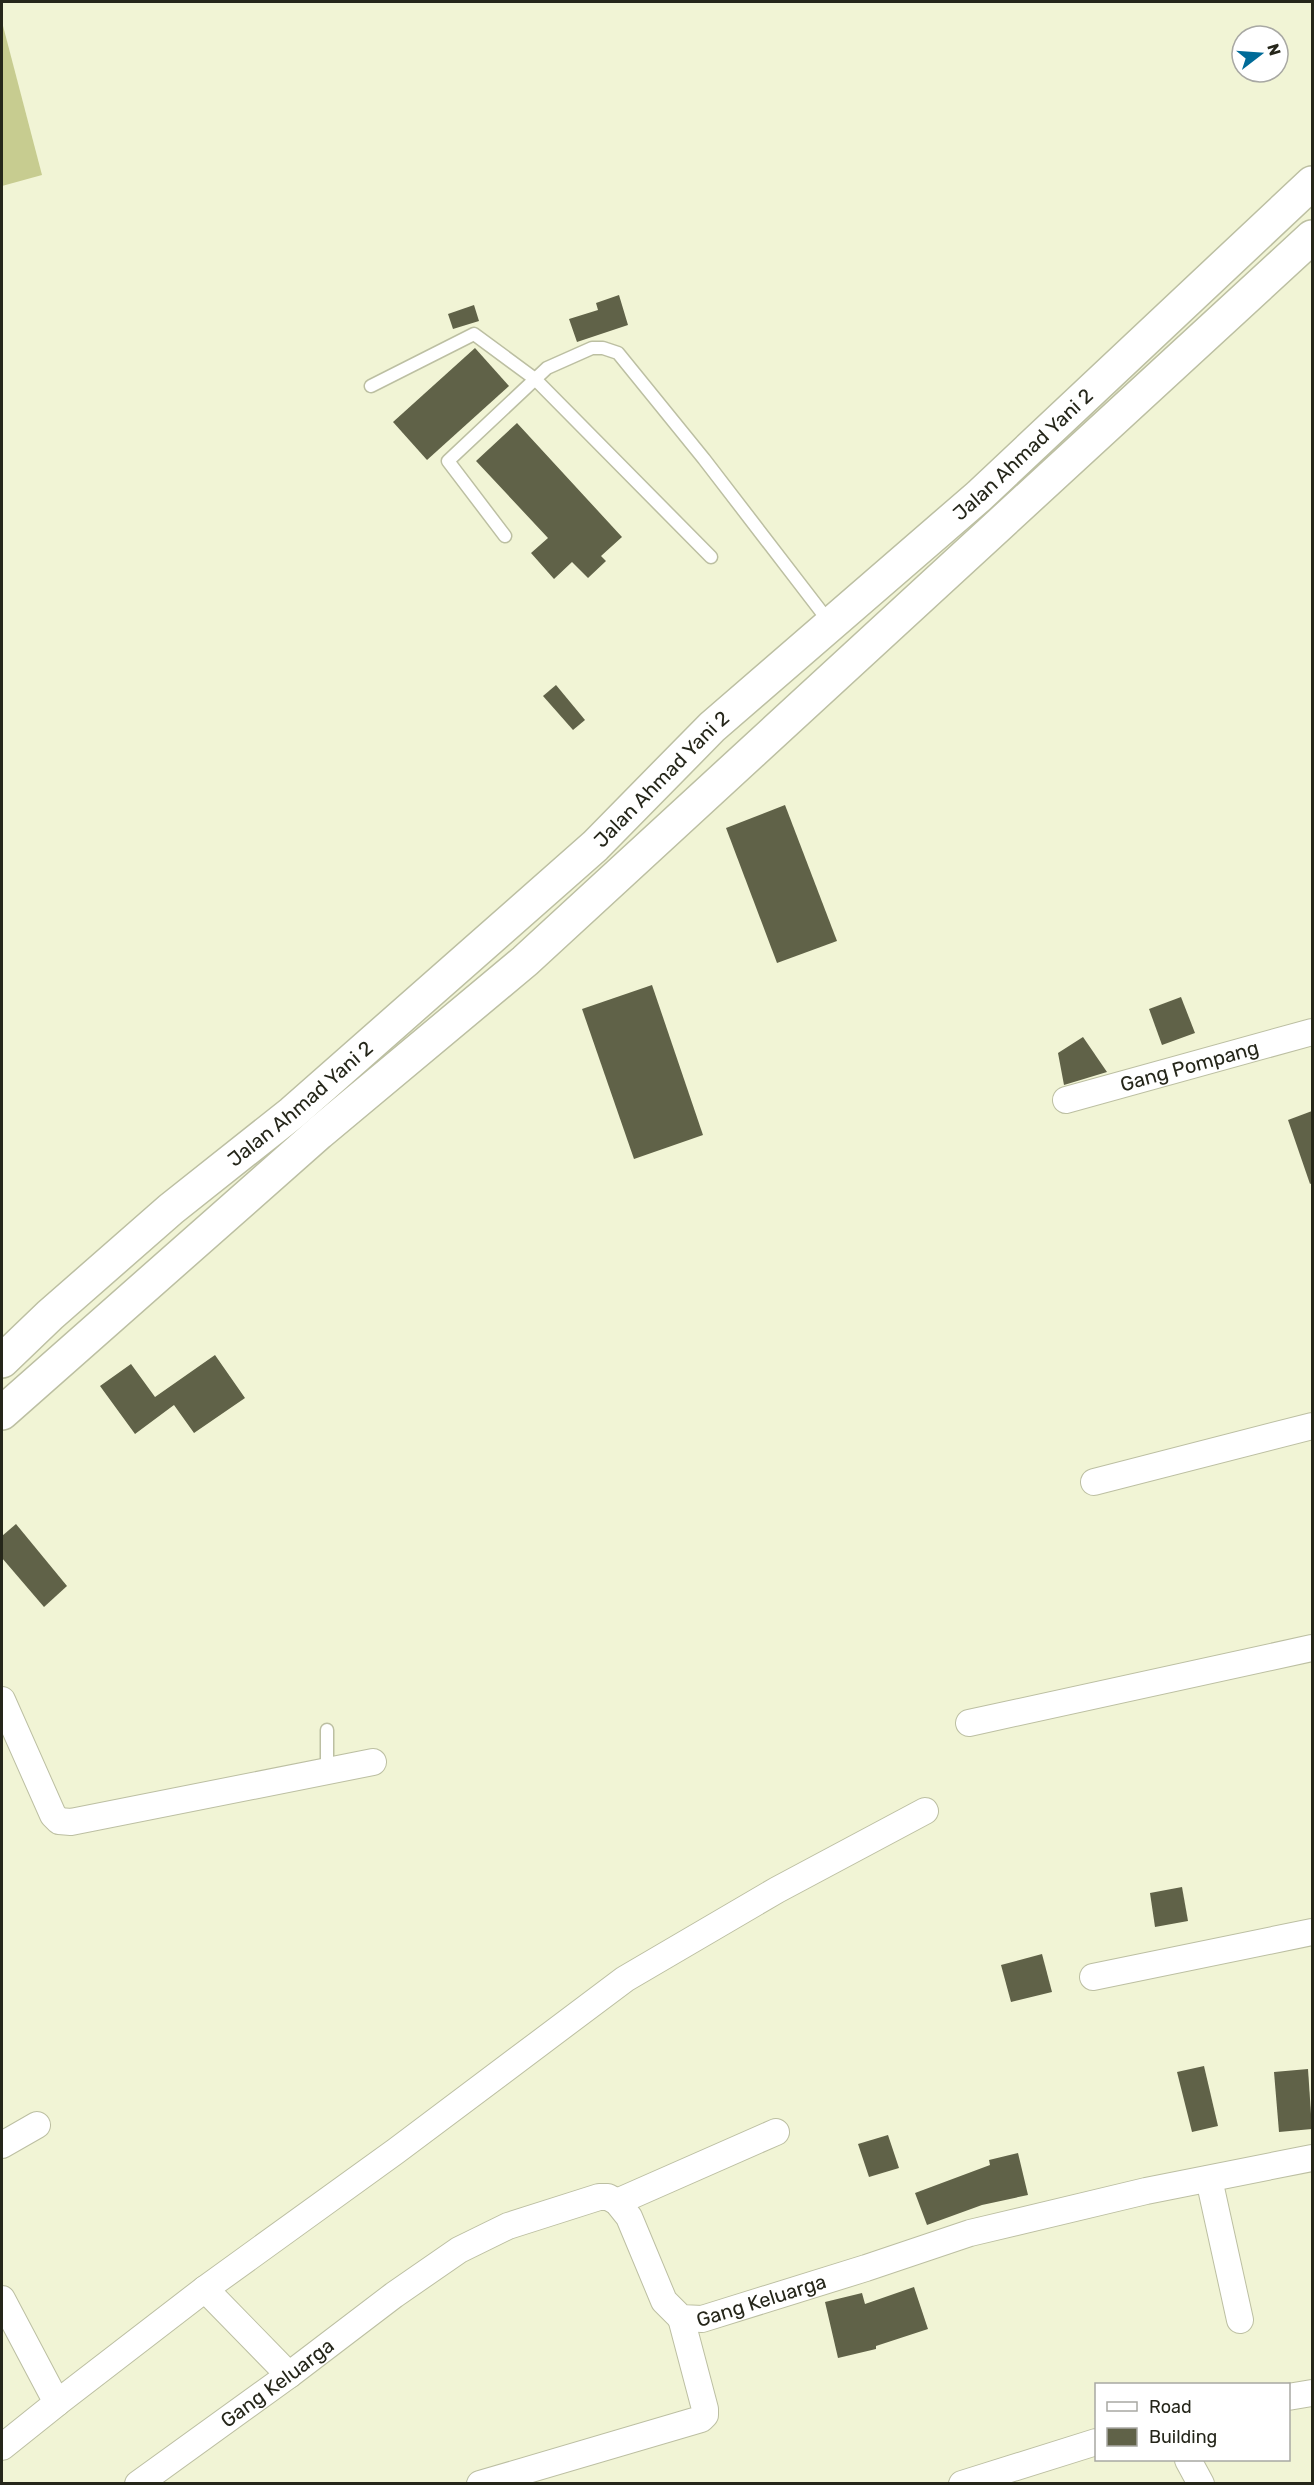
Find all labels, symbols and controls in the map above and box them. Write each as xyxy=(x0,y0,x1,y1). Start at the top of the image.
north arrow xyxy=(1230,24,1290,84)
text: N xyxy=(1263,41,1285,58)
street label: Jalan Ahmad Yani 2 xyxy=(948,383,1098,525)
street label: Jalan Ahmad Yani 2 xyxy=(589,706,734,852)
street label: Gang Pompang xyxy=(1117,1035,1261,1096)
street label: Jalan Ahmad Yani 2 xyxy=(223,1036,377,1171)
street label: Gang Keluarga xyxy=(693,2269,829,2332)
street label: Gang Keluarga xyxy=(216,2333,339,2432)
legend xyxy=(1095,2383,1290,2461)
text: Road xyxy=(1149,2396,1192,2418)
text: Building xyxy=(1149,2426,1217,2448)

